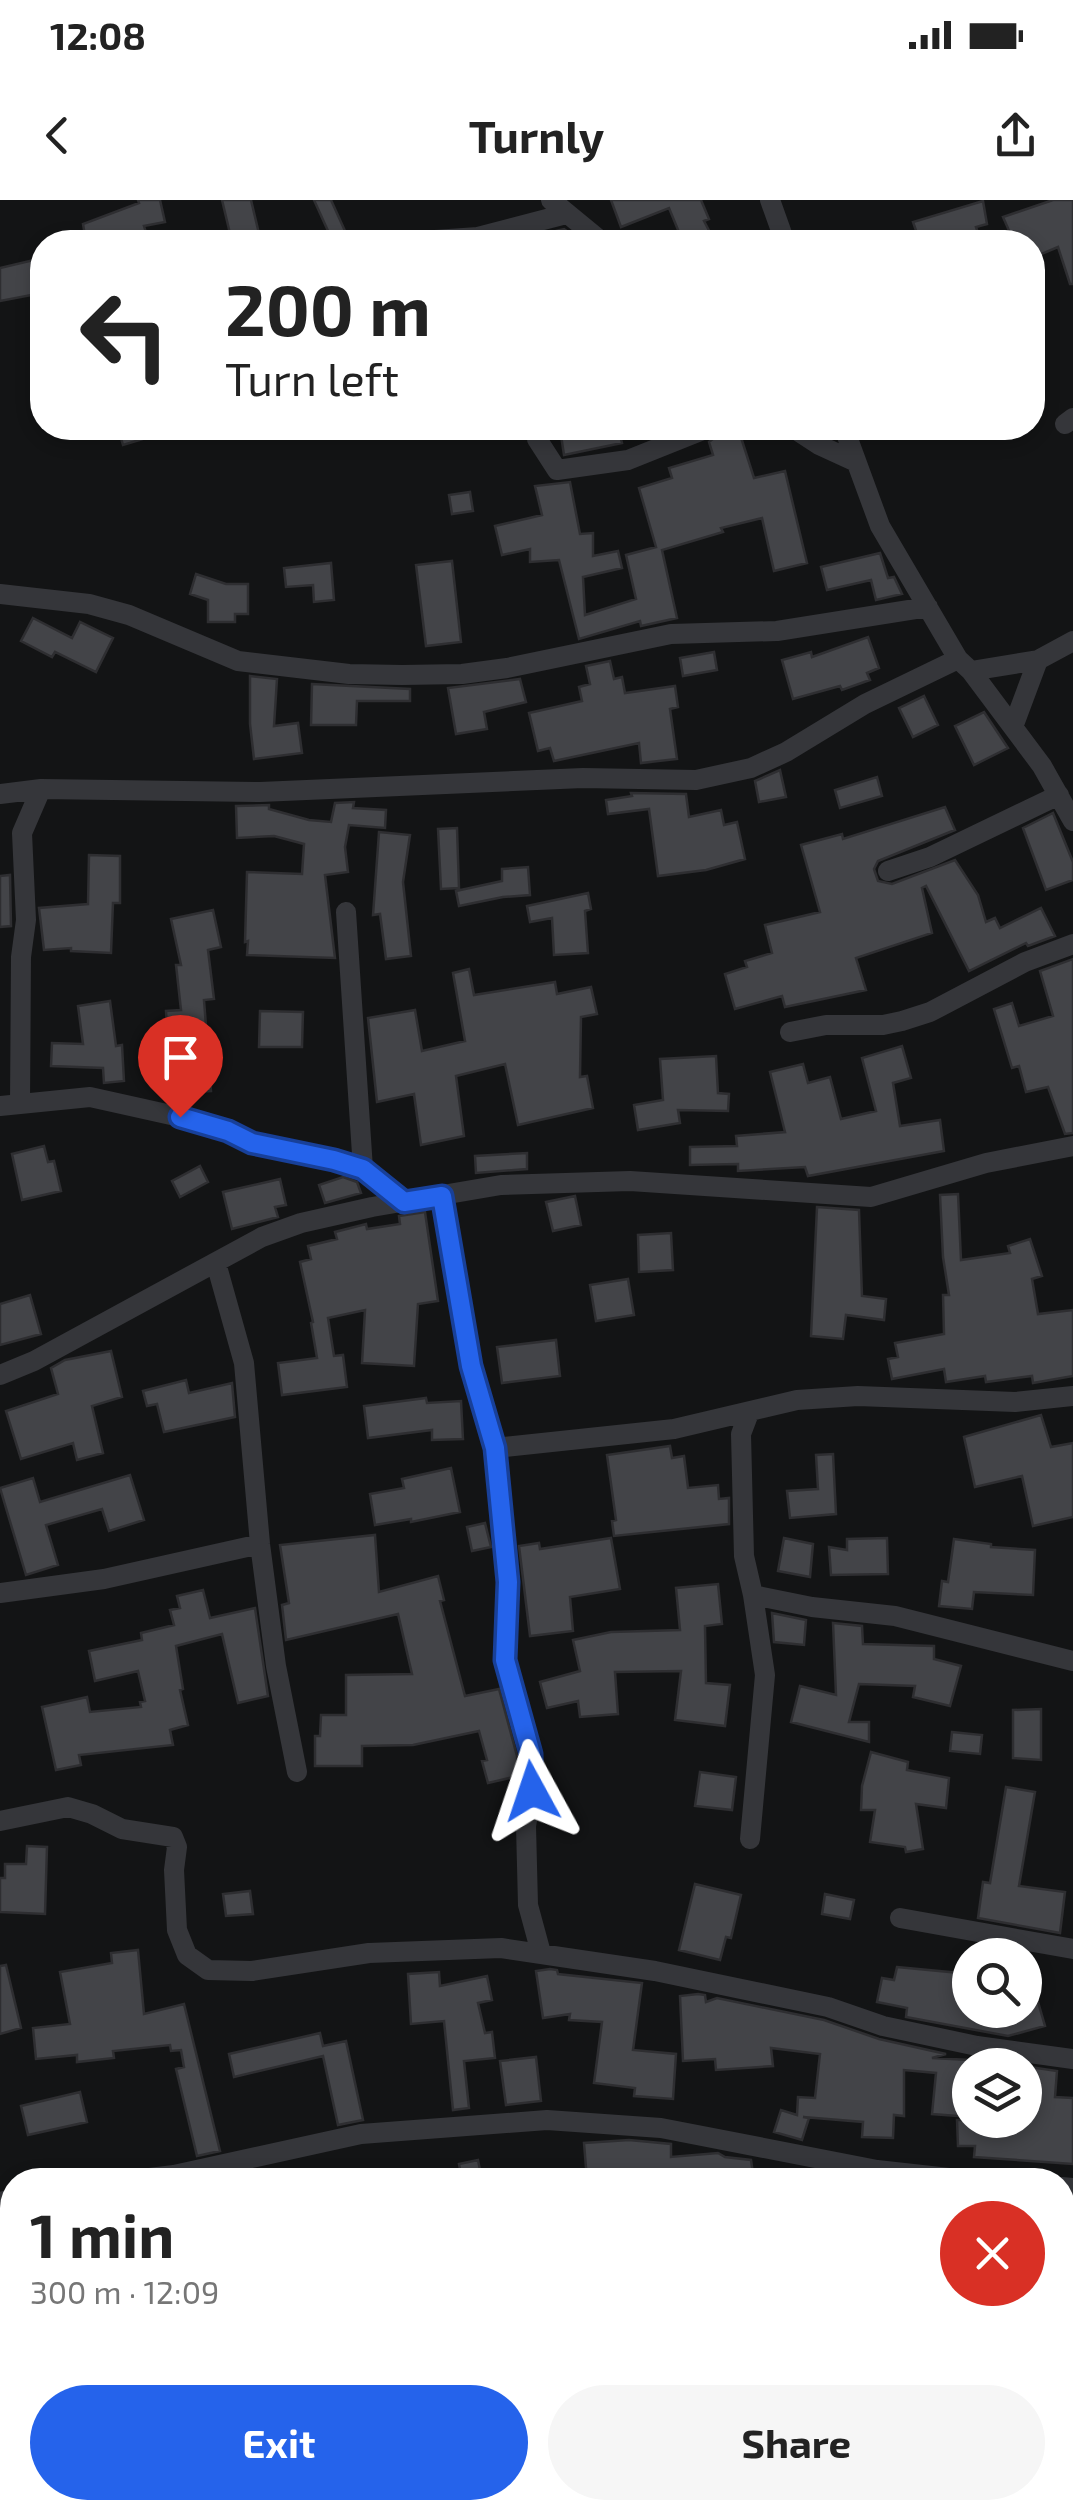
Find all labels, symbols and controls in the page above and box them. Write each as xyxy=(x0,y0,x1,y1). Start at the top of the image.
text: 12:08 xyxy=(50,12,146,58)
icon: back xyxy=(30,108,85,163)
text: Turnly xyxy=(469,108,604,162)
icon: share xyxy=(988,108,1043,163)
text: 200 m xyxy=(225,266,431,350)
icon: left xyxy=(60,270,190,400)
text: Turn left xyxy=(225,351,399,405)
pin xyxy=(138,1015,223,1118)
icon: arrive xyxy=(153,1030,208,1085)
position arrow xyxy=(480,1739,584,1843)
map controls xyxy=(952,1938,1042,2138)
button: search xyxy=(952,1938,1042,2028)
button: layers xyxy=(952,2048,1042,2138)
text: 1 min xyxy=(30,2198,174,2270)
button: close xyxy=(940,2201,1045,2306)
text: 300 m · 12:09 xyxy=(30,2272,219,2310)
button: Exit xyxy=(30,2385,528,2500)
button: Share xyxy=(548,2385,1045,2500)

